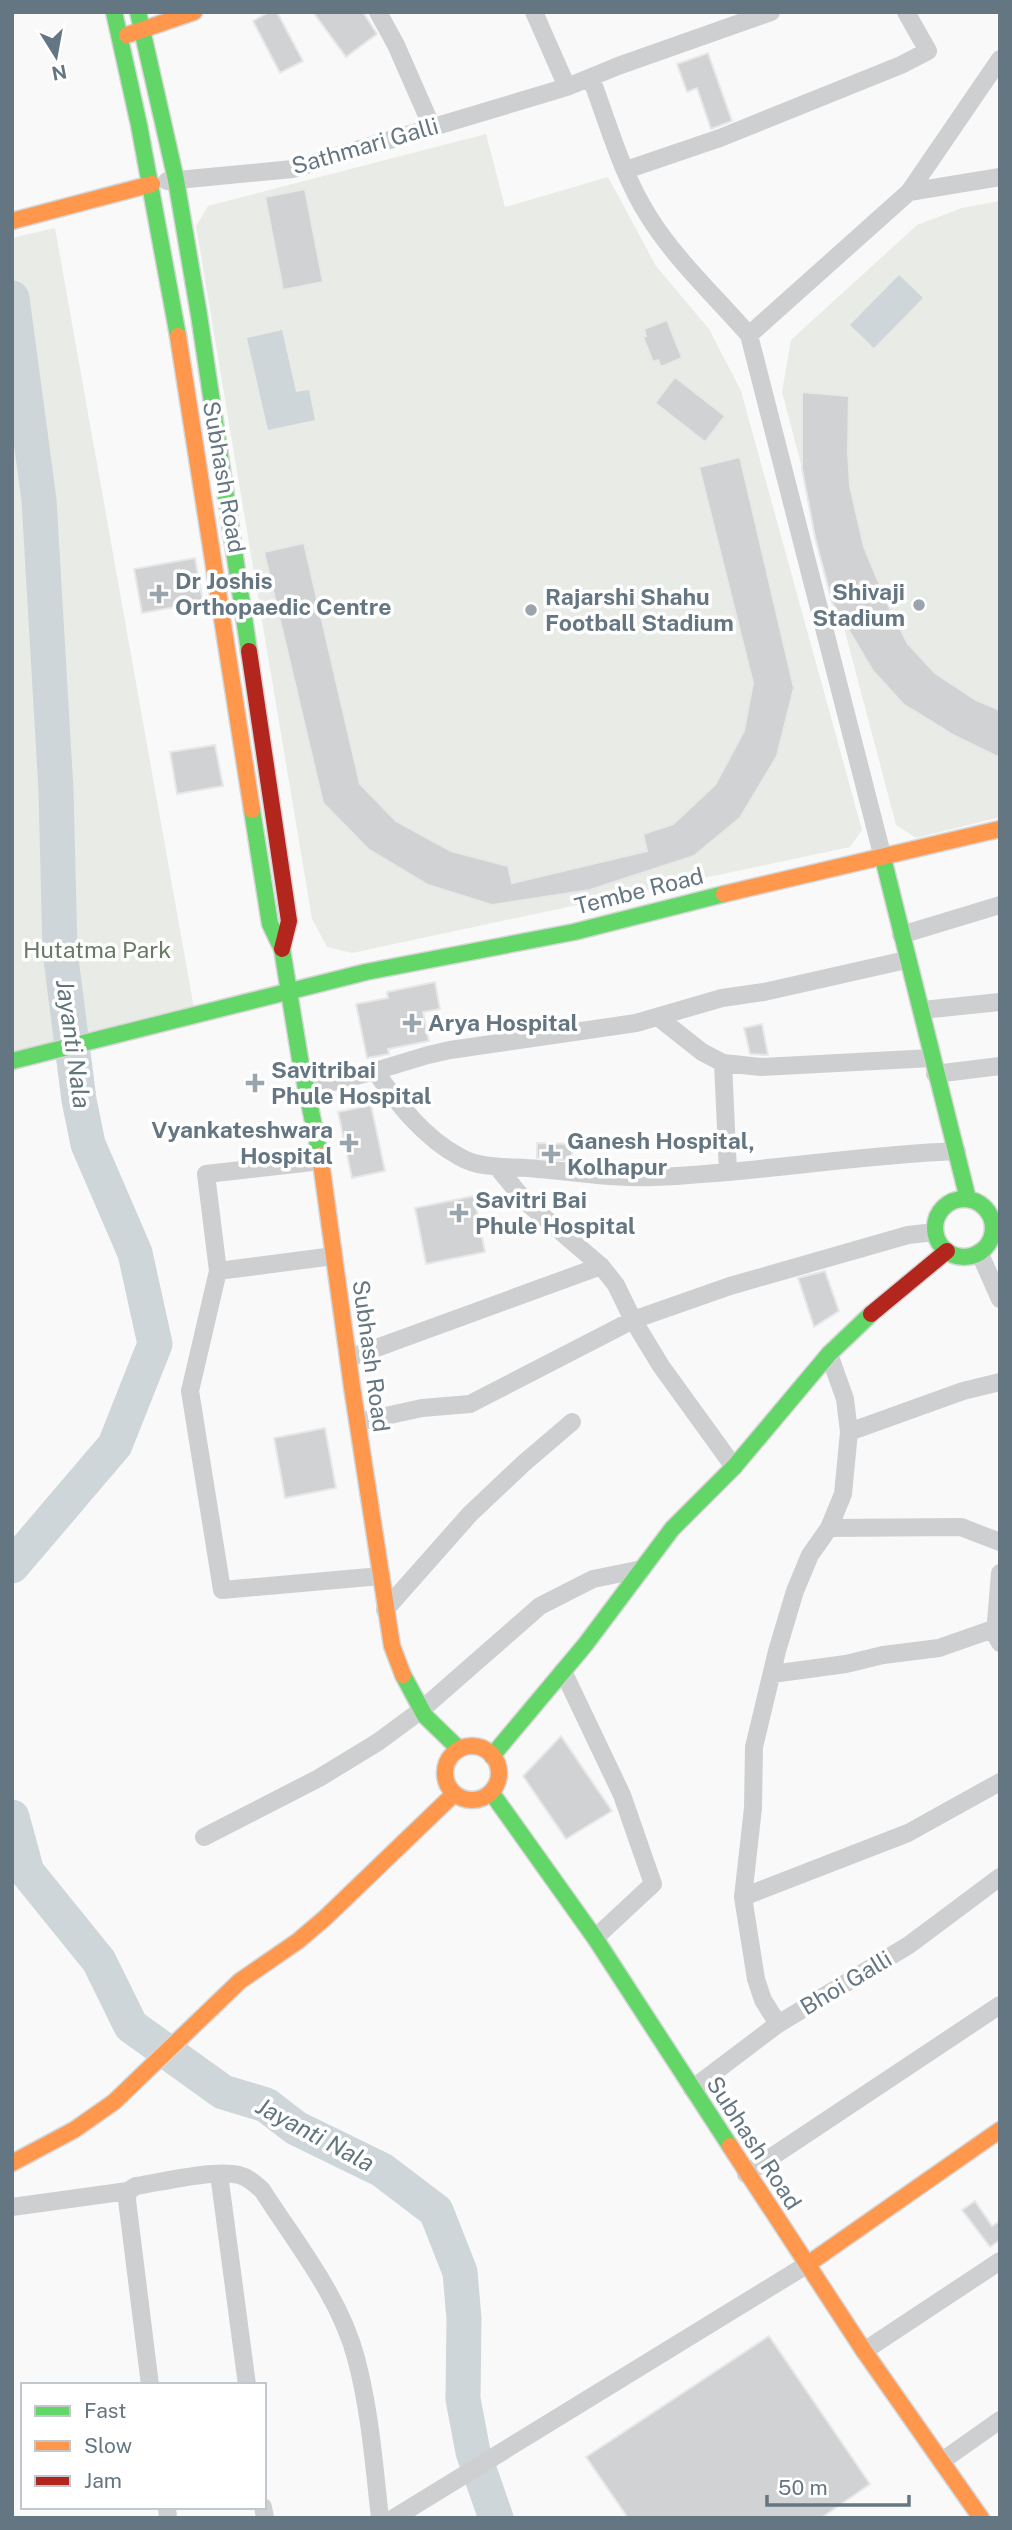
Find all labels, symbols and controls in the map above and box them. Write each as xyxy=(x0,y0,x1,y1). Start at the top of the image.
north arrow xyxy=(21,21,91,91)
text: N xyxy=(50,60,69,85)
street label: Sathmari Galli xyxy=(288,112,441,179)
street label: Subhash Road xyxy=(198,399,251,555)
place label: Dr Joshis Orthopaedic Centre xyxy=(175,567,391,620)
place label: Shivaji Stadium xyxy=(812,578,905,631)
place label: Rajarshi Shahu Football Stadium xyxy=(545,583,734,636)
marker: Dr Joshis Orthopaedic Centre xyxy=(149,584,169,604)
marker: Shivaji Stadium xyxy=(911,597,927,613)
marker: Rajarshi Shahu Football Stadium xyxy=(523,602,539,618)
street label: Tembe Road xyxy=(572,861,706,920)
park label: Hutatma Park xyxy=(23,936,171,963)
water label: Jayanti Nala xyxy=(51,978,97,1110)
place label: Arya Hospital xyxy=(428,1009,578,1036)
marker: Arya Hospital xyxy=(402,1013,422,1033)
place label: Savitribai Phule Hospital xyxy=(271,1056,432,1109)
marker: Savitribai Phule Hospital xyxy=(245,1073,265,1093)
place label: Vyankateshwara Hospital xyxy=(151,1116,333,1169)
place label: Ganesh Hospital, Kolhapur xyxy=(567,1127,755,1180)
marker: Vyankateshwara Hospital xyxy=(339,1133,359,1153)
marker: Ganesh Hospital, Kolhapur xyxy=(541,1144,561,1164)
place label: Savitri Bai Phule Hospital xyxy=(475,1186,636,1239)
marker: Savitri Bai Phule Hospital xyxy=(449,1203,469,1223)
street label: Subhash Road xyxy=(347,1278,396,1434)
street label: Bhoi Galli xyxy=(795,1945,896,2020)
street label: Subhash Road xyxy=(701,2071,808,2214)
water label: Jayanti Nala xyxy=(252,2091,379,2177)
legend xyxy=(21,2383,266,2509)
text: Fast xyxy=(84,2398,126,2423)
text: Slow xyxy=(84,2433,132,2458)
scale bar xyxy=(767,2464,909,2508)
text: Jam xyxy=(84,2468,122,2493)
text: 50 m xyxy=(778,2475,828,2500)

